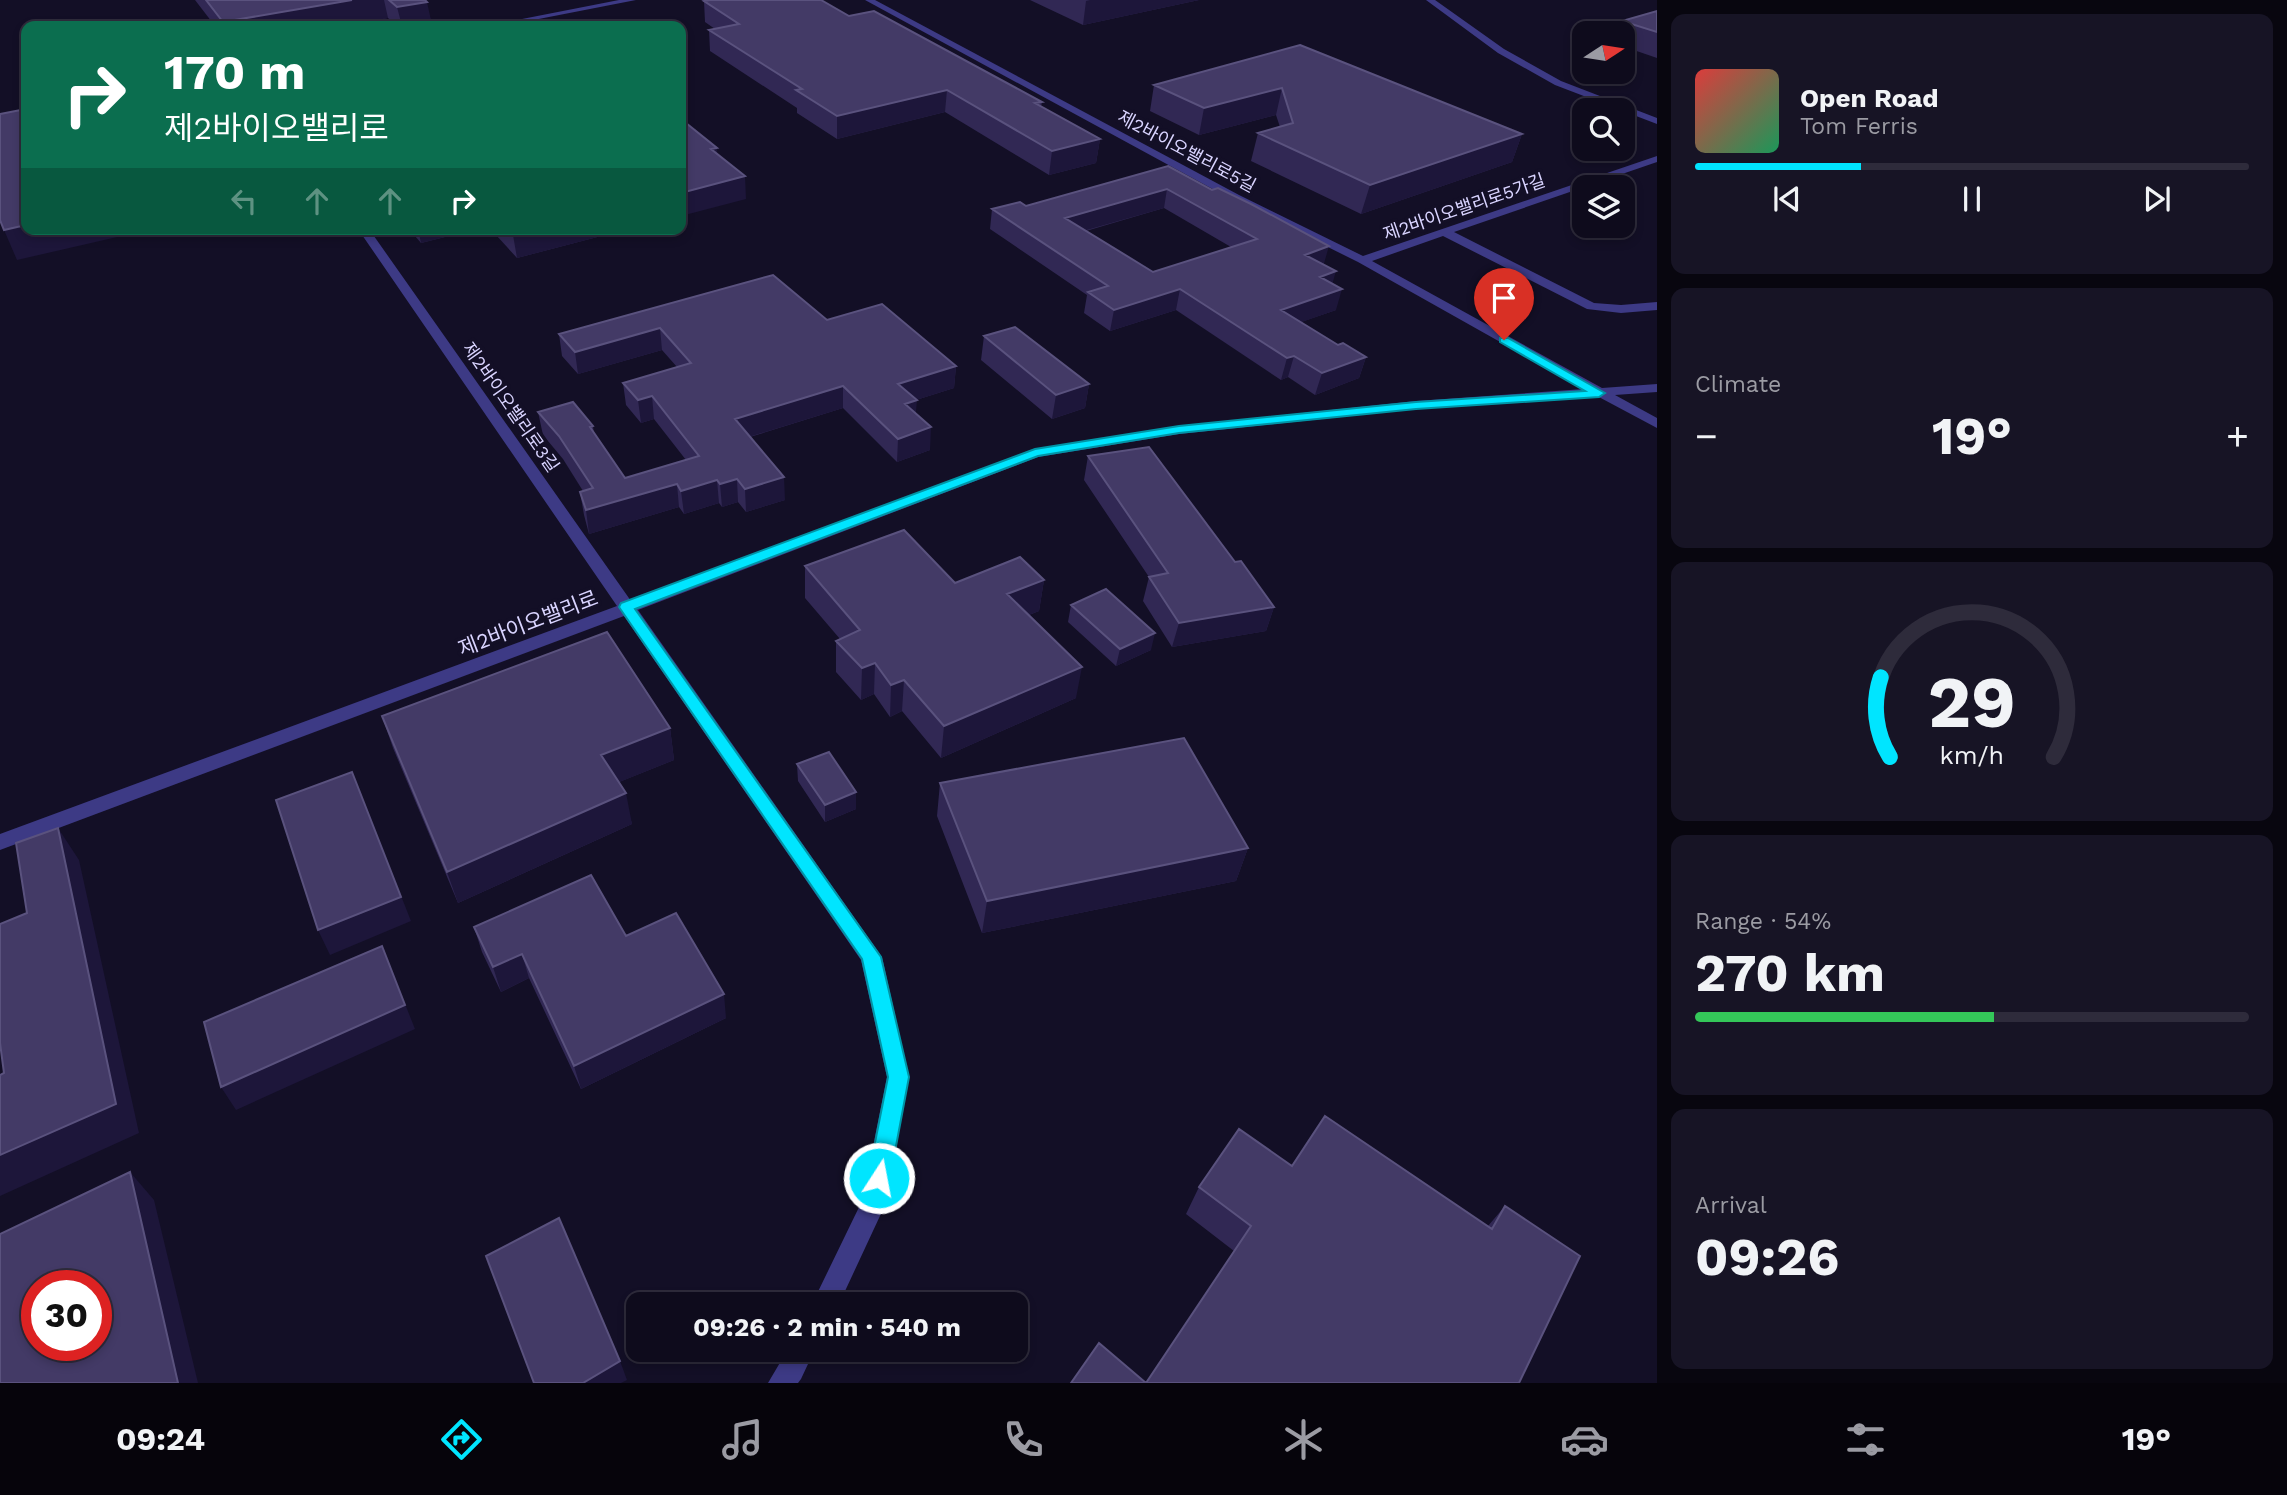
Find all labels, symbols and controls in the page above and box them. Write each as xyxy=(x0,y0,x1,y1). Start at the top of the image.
north arrow xyxy=(1572,21,1634,84)
map controls xyxy=(1572,21,1635,238)
text: 170 m xyxy=(164,43,305,101)
icon: right xyxy=(49,49,140,140)
text: Open Road xyxy=(1800,83,1938,113)
button: search xyxy=(1572,98,1635,161)
street label: 제2바이오밸리로5길 xyxy=(1114,106,1260,196)
text: 제2바이오밸리로 xyxy=(164,109,389,147)
text: Tom Ferris xyxy=(1800,113,1918,140)
street label: 제2바이오밸리로5가길 xyxy=(1380,169,1548,245)
button: layers xyxy=(1572,175,1635,238)
icon: previous xyxy=(1768,180,1806,218)
icon: pause xyxy=(1953,180,1991,218)
icon: next xyxy=(2138,180,2176,218)
icon: left xyxy=(225,182,263,220)
icon: ahead xyxy=(298,182,336,220)
icon: ahead xyxy=(371,182,409,220)
icon: right xyxy=(444,182,482,220)
pin xyxy=(1474,268,1534,340)
icon: arrive xyxy=(1485,279,1523,317)
street label: 제2바이오밸리로3길 xyxy=(458,338,564,476)
text: Climate xyxy=(1695,371,1781,398)
text: 19° xyxy=(1932,406,2012,467)
text: − xyxy=(1695,414,1718,458)
text: + xyxy=(2226,414,2249,458)
street label: 제2바이오밸리로 xyxy=(455,585,601,661)
text: 29 xyxy=(1928,660,2016,746)
text: km/h xyxy=(1940,741,2004,770)
text: Range · 54% xyxy=(1695,908,1831,935)
text: 270 km xyxy=(1695,943,1885,1004)
position arrow xyxy=(842,1141,916,1215)
text: Arrival xyxy=(1695,1192,1767,1219)
text: 09:26 xyxy=(1695,1227,1839,1288)
speed limit sign: 30 xyxy=(21,1270,112,1361)
text: 09:26 · 2 min · 540 m xyxy=(693,1312,961,1342)
icon: directions xyxy=(437,1415,486,1464)
icon: music xyxy=(718,1415,767,1464)
icon: phone xyxy=(999,1415,1048,1464)
icon: climate xyxy=(1279,1415,1328,1464)
icon: car xyxy=(1560,1415,1609,1464)
icon: filters xyxy=(1841,1415,1890,1464)
text: 09:24 xyxy=(116,1420,205,1458)
text: 19° xyxy=(2122,1420,2171,1458)

